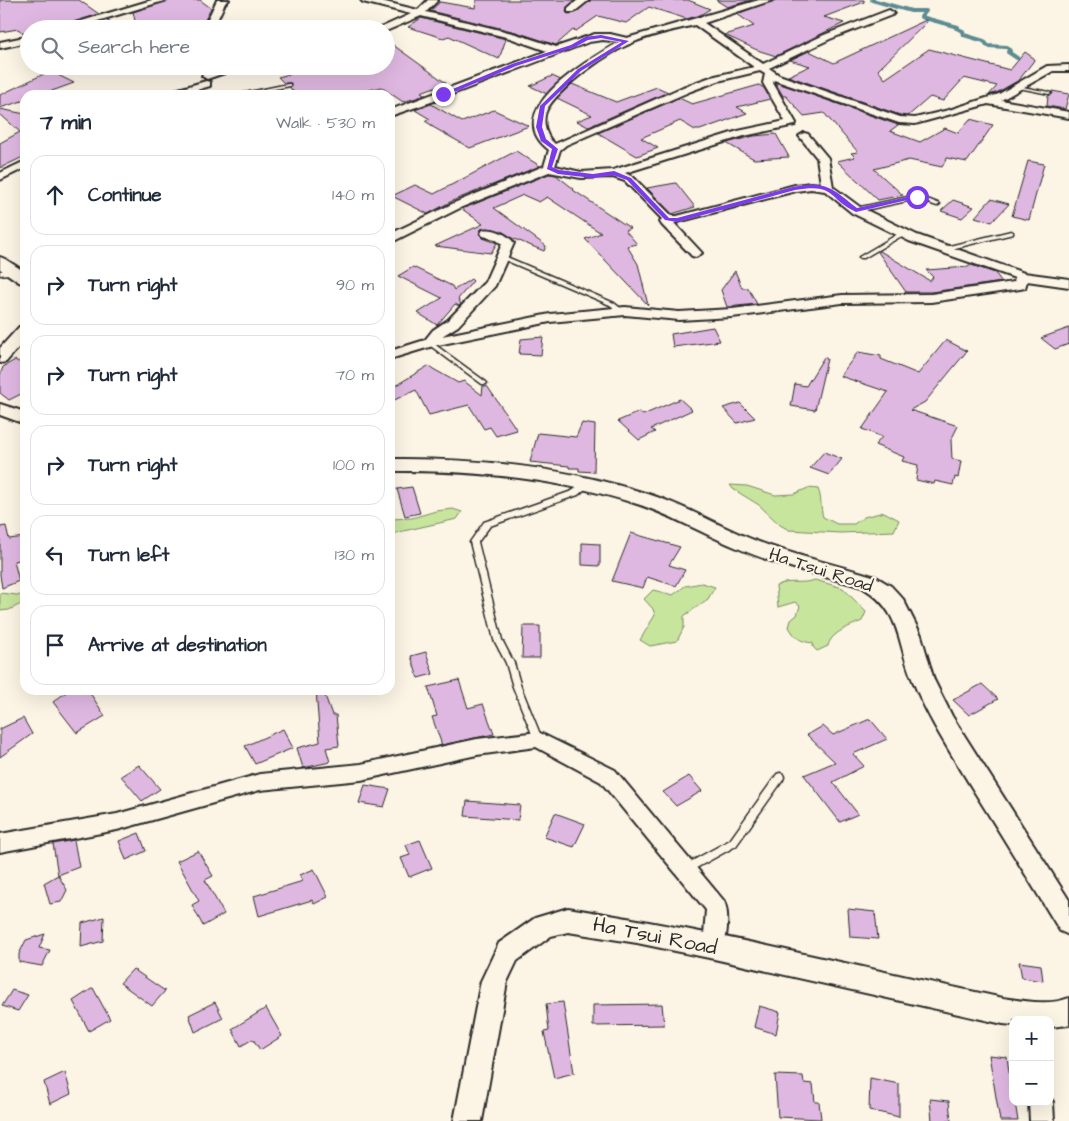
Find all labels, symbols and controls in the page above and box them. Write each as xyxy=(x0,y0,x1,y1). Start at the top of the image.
search box xyxy=(20,20,395,75)
icon: search xyxy=(38,34,66,62)
text: Search here xyxy=(78,34,190,61)
route end xyxy=(432,83,455,106)
text: 7 min xyxy=(40,108,91,137)
text: Walk · 530 m xyxy=(276,112,375,134)
icon: ahead xyxy=(41,181,69,209)
text: Continue xyxy=(88,182,162,209)
text: 140 m xyxy=(332,184,374,206)
route start xyxy=(906,186,929,209)
icon: right xyxy=(41,271,69,299)
text: Turn right xyxy=(88,272,177,299)
text: 90 m xyxy=(336,274,374,296)
icon: right xyxy=(41,361,69,389)
text: Turn right xyxy=(88,362,177,389)
text: 70 m xyxy=(335,364,374,386)
icon: right xyxy=(41,451,69,479)
text: Turn right xyxy=(88,452,177,479)
text: 100 m xyxy=(333,454,374,476)
icon: left xyxy=(41,541,69,569)
street label: Ha Tsui Road xyxy=(766,541,876,599)
text: Turn left xyxy=(88,542,169,569)
text: 130 m xyxy=(335,544,374,566)
icon: arrive xyxy=(41,631,69,659)
text: Arrive at destination xyxy=(88,632,267,659)
street label: Ha Tsui Road xyxy=(590,910,720,962)
map controls xyxy=(1009,1016,1054,1106)
button: + xyxy=(1009,1016,1054,1061)
button: − xyxy=(1009,1061,1054,1106)

